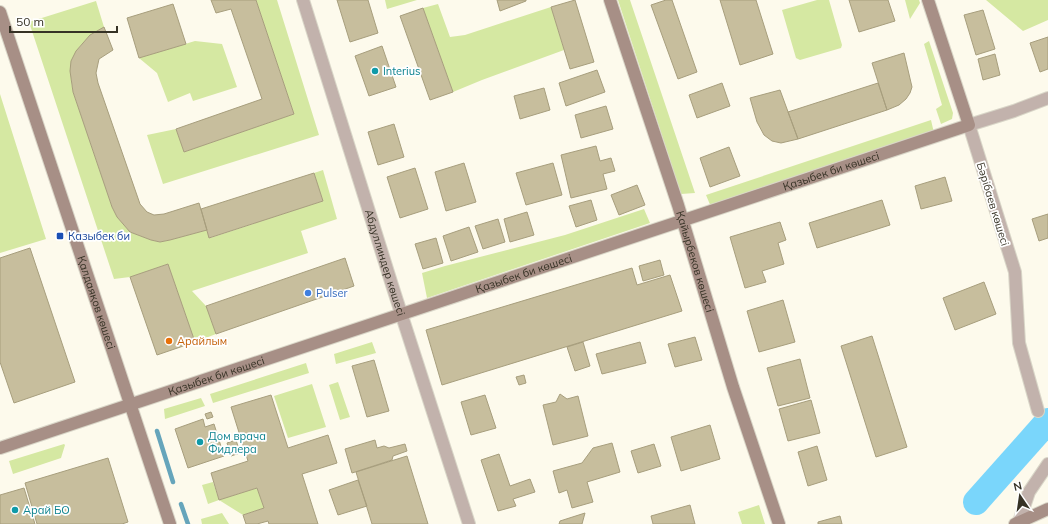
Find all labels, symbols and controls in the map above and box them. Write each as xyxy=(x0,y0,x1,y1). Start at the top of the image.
scale bar xyxy=(10,8,117,34)
text: 50 m xyxy=(16,14,44,29)
place label: Interius xyxy=(383,64,421,78)
marker: Interius xyxy=(370,66,380,76)
street label: Қазыбек би көшесі xyxy=(781,148,881,194)
street label: Бәрібаев көшесі xyxy=(974,160,1012,248)
street label: Абдуллиндер көшесі xyxy=(362,208,408,317)
street label: Қайырбеков көшесі xyxy=(673,209,717,314)
place label: Казыбек би xyxy=(68,229,130,243)
marker: Казыбек би xyxy=(55,231,65,241)
street label: Қазыбек би көшесі xyxy=(474,251,574,296)
street label: Қалдаяқов көшесі xyxy=(74,254,118,351)
place label: Pulser xyxy=(316,286,348,300)
marker: Pulser xyxy=(303,288,313,298)
place label: Арайлым xyxy=(177,334,227,348)
marker: Арайлым xyxy=(164,336,174,346)
street label: Қазыбек би көшесі xyxy=(166,353,266,398)
place label: Дом врача Фидлера xyxy=(208,429,266,456)
marker: Дом врача Фидлера xyxy=(195,437,205,447)
north arrow xyxy=(1000,476,1040,516)
text: N xyxy=(1012,479,1023,494)
place label: Арай БО xyxy=(23,503,70,517)
marker: Арай БО xyxy=(10,505,20,515)

